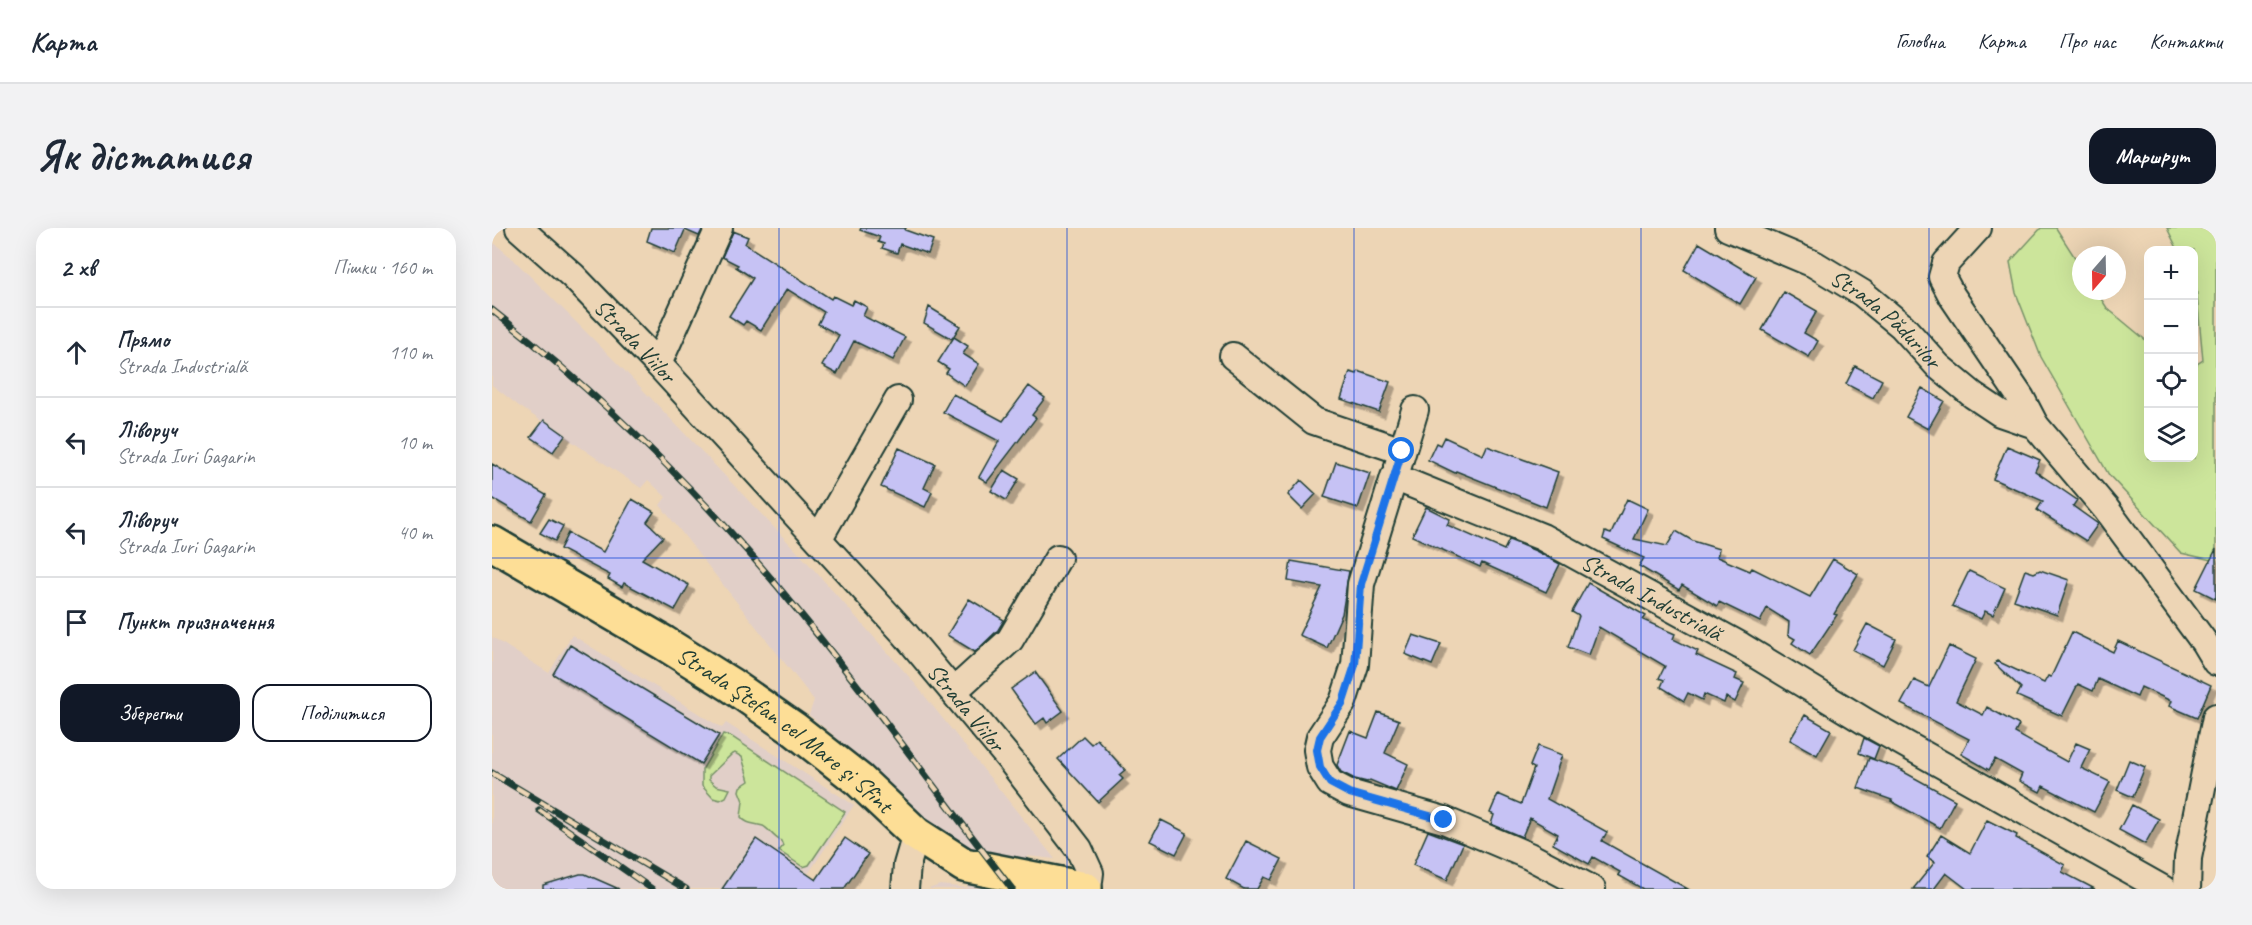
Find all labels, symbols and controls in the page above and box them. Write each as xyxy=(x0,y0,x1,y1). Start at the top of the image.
text: Карта xyxy=(30,24,97,59)
text: Головна xyxy=(1896,28,1945,54)
text: Карта xyxy=(1978,28,2026,54)
text: Про нас xyxy=(2059,28,2116,54)
text: Контакти xyxy=(2149,28,2222,54)
button: Маршрут xyxy=(2089,128,2216,184)
text: Як дістатися xyxy=(36,130,250,183)
north arrow xyxy=(2072,246,2126,300)
map controls xyxy=(2144,246,2198,462)
button: + xyxy=(2144,246,2198,300)
text: 2 хв xyxy=(60,251,95,284)
text: Пішки · 160 m xyxy=(333,255,432,280)
street label: Strada Pădurilor xyxy=(1825,262,1949,376)
street label: Strada Viilor xyxy=(588,292,684,391)
button: − xyxy=(2144,300,2198,354)
text: Прямо xyxy=(117,326,169,354)
icon: ahead xyxy=(60,336,93,369)
text: 110 m xyxy=(389,340,432,365)
text: Strada Industrială xyxy=(117,354,247,379)
button: locate xyxy=(2144,354,2198,408)
button: layers xyxy=(2144,408,2198,462)
text: Ліворуч xyxy=(117,416,177,444)
icon: left xyxy=(60,426,93,459)
text: 10 m xyxy=(398,430,432,455)
route start xyxy=(1388,437,1414,463)
text: Strada Iuri Gagarin xyxy=(117,444,255,469)
text: Ліворуч xyxy=(117,506,177,534)
icon: left xyxy=(60,516,93,549)
text: 40 m xyxy=(398,520,432,545)
text: Strada Iuri Gagarin xyxy=(117,534,255,559)
street label: Strada Industrială xyxy=(1576,546,1730,649)
icon: arrive xyxy=(60,606,93,639)
text: Пункт призначення xyxy=(117,608,274,636)
street label: Strada Ştefan cel Mare şi Sfînt xyxy=(671,640,901,821)
street label: Strada Viilor xyxy=(921,657,1013,759)
button: Зберегти xyxy=(60,684,240,742)
button: Поділитися xyxy=(252,684,432,742)
route end xyxy=(1430,806,1456,832)

